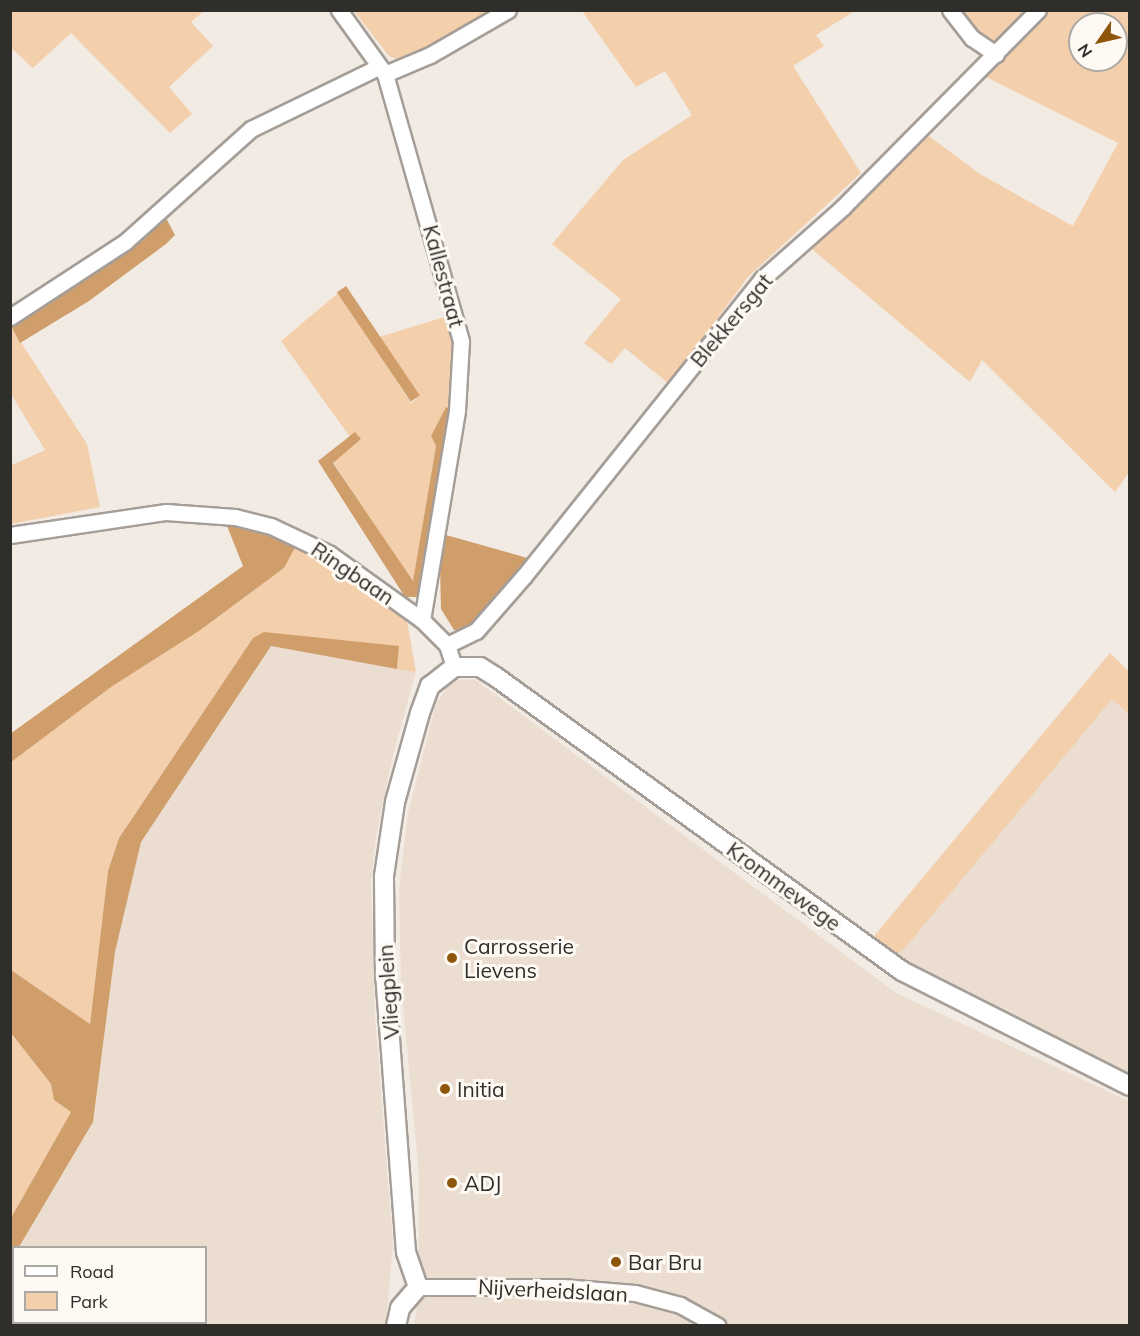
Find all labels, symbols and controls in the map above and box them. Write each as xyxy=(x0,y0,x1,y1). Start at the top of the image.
north arrow xyxy=(1068,12,1128,72)
text: N xyxy=(1073,40,1096,62)
street label: Kallestraat xyxy=(418,222,470,330)
street label: Blekkersgat xyxy=(685,268,777,372)
street label: Ringbaan xyxy=(307,536,399,610)
street label: Krommewege xyxy=(722,836,846,936)
place label: Carrosserie Lievens xyxy=(464,933,574,983)
street label: Vliegplein xyxy=(372,944,404,1040)
marker: Carrosserie Lievens xyxy=(445,951,459,965)
place label: Initia xyxy=(457,1076,505,1102)
marker: Initia xyxy=(438,1082,452,1096)
place label: ADJ xyxy=(464,1170,501,1196)
marker: ADJ xyxy=(445,1176,459,1190)
legend xyxy=(12,1246,207,1324)
place label: Bar Bru xyxy=(628,1249,702,1275)
marker: Bar Bru xyxy=(609,1255,623,1269)
text: Road xyxy=(70,1260,114,1283)
street label: Nijverheidslaan xyxy=(477,1273,629,1307)
text: Park xyxy=(70,1290,108,1313)

